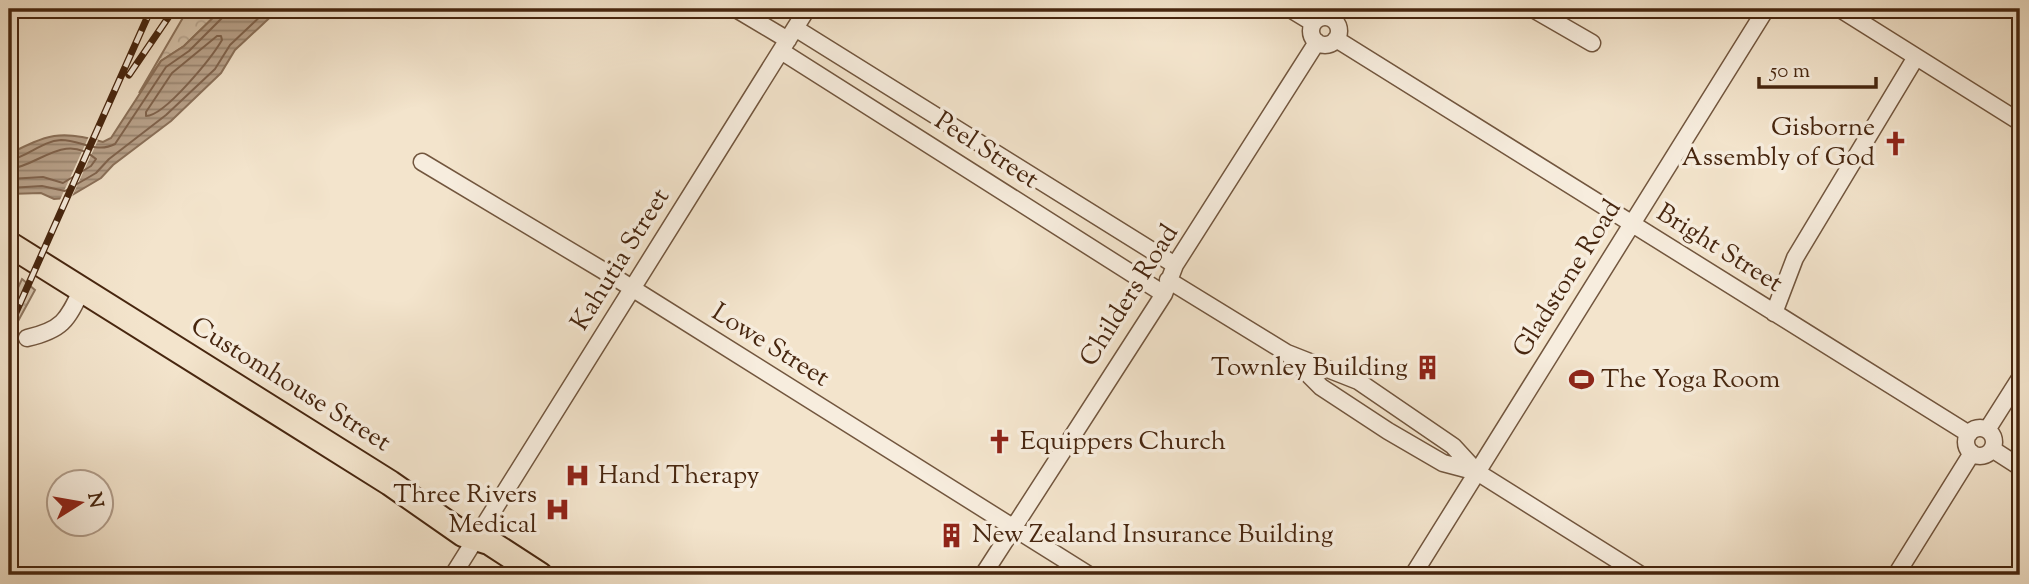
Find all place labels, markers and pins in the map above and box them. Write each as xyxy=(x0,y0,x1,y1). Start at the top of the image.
place label: Gisborne Assembly of God xyxy=(1682,110,1875,177)
church icon: Gisborne Assembly of God xyxy=(1881,129,1909,157)
place label: Townley Building xyxy=(1211,350,1408,387)
building icon: Townley Building xyxy=(1414,354,1442,382)
place label: The Yoga Room xyxy=(1601,362,1780,399)
sports icon: The Yoga Room xyxy=(1567,366,1595,394)
place label: Equippers Church xyxy=(1020,424,1226,461)
church icon: Equippers Church xyxy=(986,428,1014,456)
place label: Hand Therapy xyxy=(598,458,759,495)
hospital icon: Hand Therapy xyxy=(564,462,592,490)
place label: Three Rivers Medical xyxy=(393,477,537,544)
hospital icon: Three Rivers Medical xyxy=(543,496,571,524)
place label: New Zealand Insurance Building xyxy=(972,517,1333,554)
building icon: New Zealand Insurance Building xyxy=(938,521,966,549)

